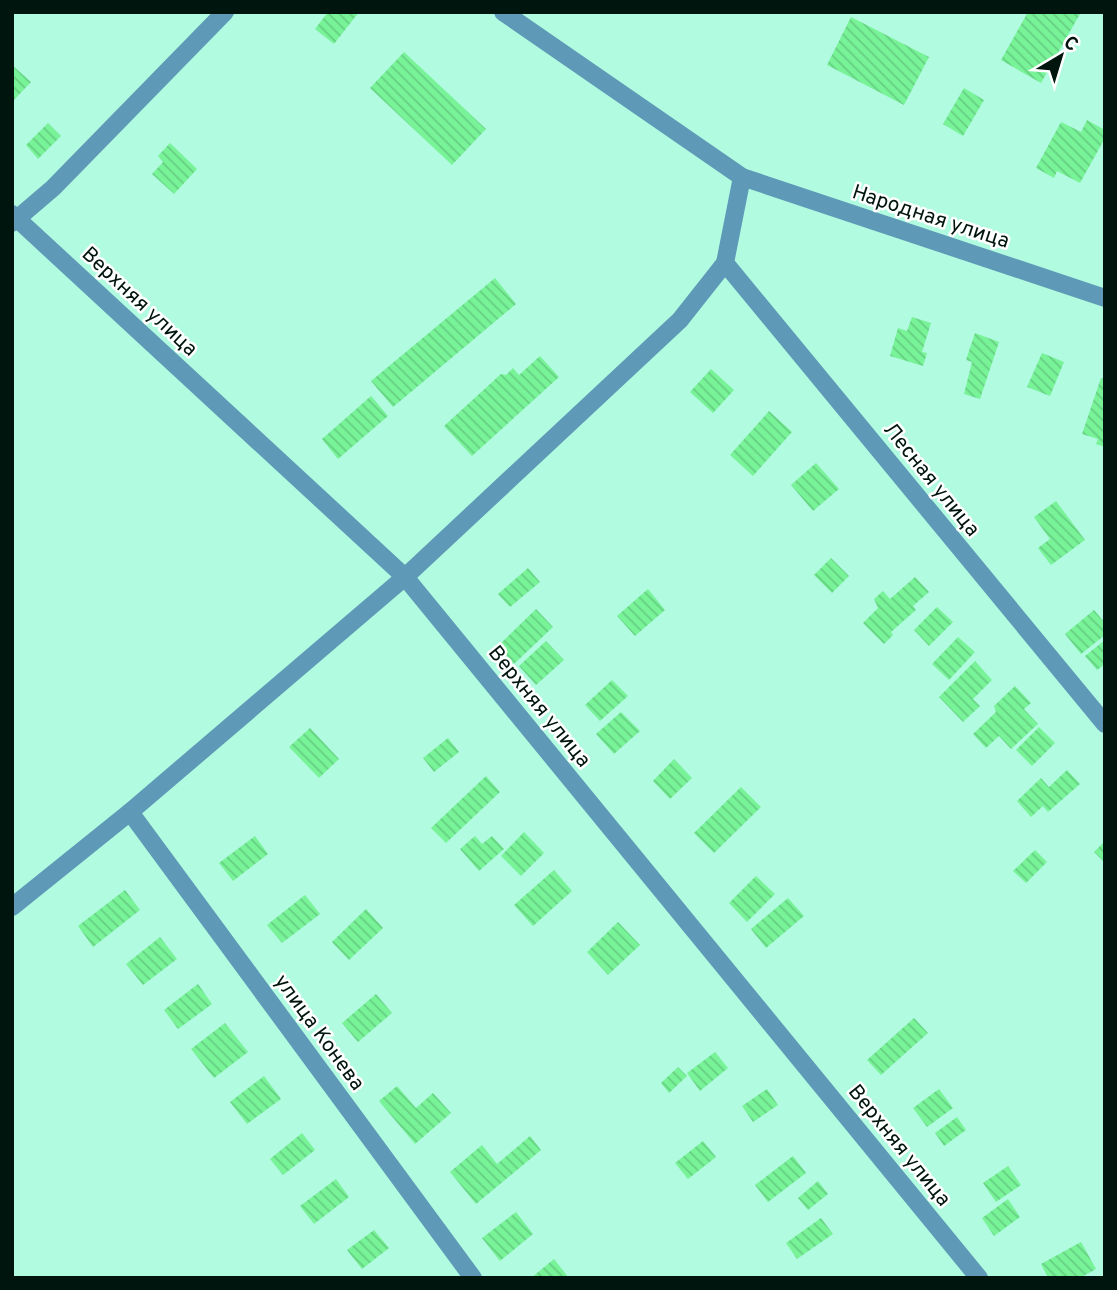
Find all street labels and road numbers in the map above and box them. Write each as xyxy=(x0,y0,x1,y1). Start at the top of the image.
street label: Народная улица xyxy=(848,179,1013,256)
street label: Верхняя улица xyxy=(75,241,203,363)
street label: Лесная улица xyxy=(877,417,985,543)
street label: Верхняя улица xyxy=(481,640,596,773)
street label: улица Конева xyxy=(268,969,370,1096)
street label: Верхняя улица xyxy=(841,1079,956,1212)

